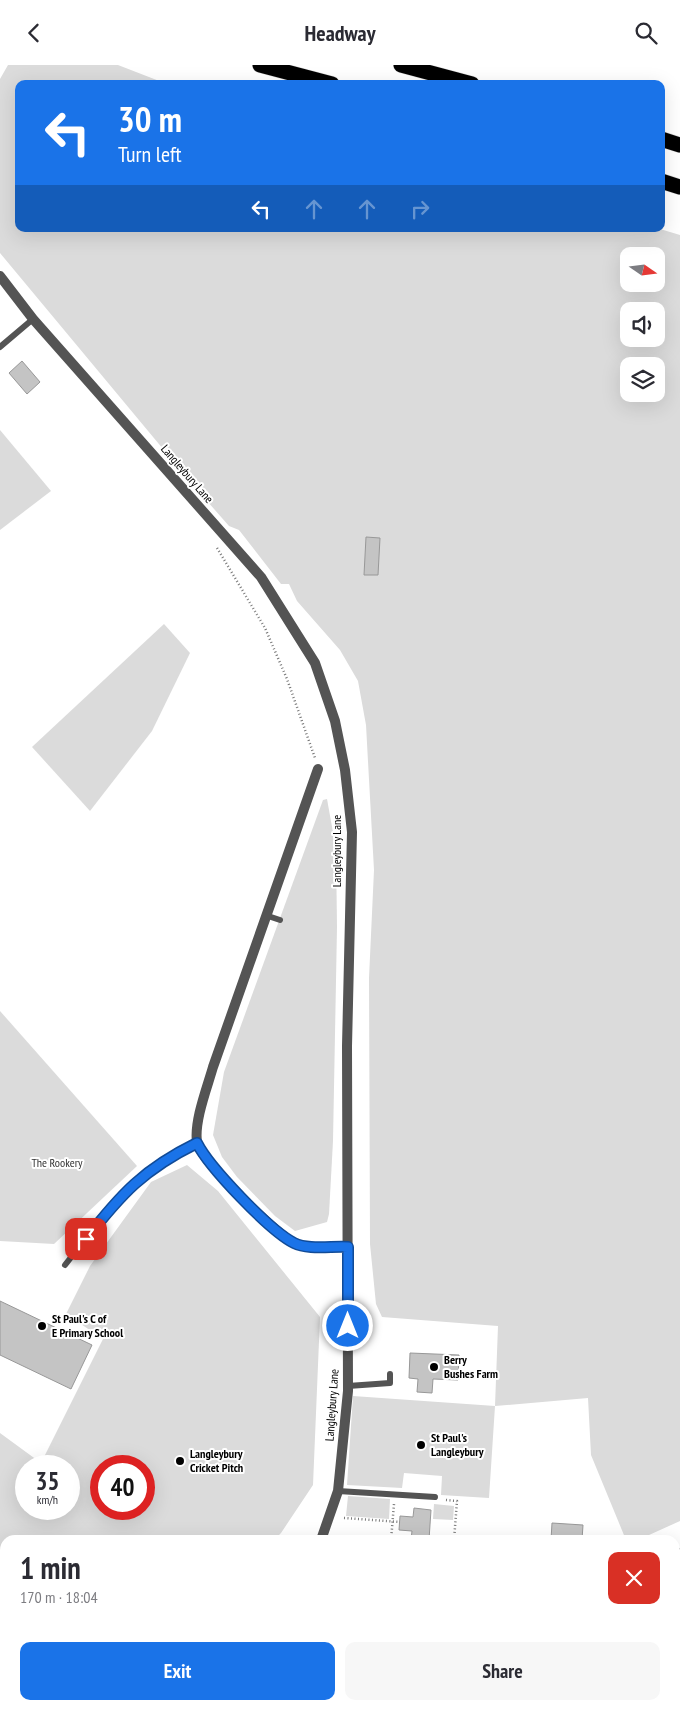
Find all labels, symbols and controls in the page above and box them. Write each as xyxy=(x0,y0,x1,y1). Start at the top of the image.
icon: back xyxy=(20,19,48,47)
text: Headway xyxy=(304,19,376,47)
icon: search xyxy=(632,19,660,47)
text: 30 m xyxy=(118,96,182,142)
icon: left xyxy=(35,100,100,165)
text: Turn left xyxy=(118,140,182,168)
icon: left xyxy=(247,195,275,223)
icon: ahead xyxy=(300,195,328,223)
icon: ahead xyxy=(353,195,381,223)
icon: right xyxy=(406,195,434,223)
north arrow xyxy=(620,247,665,293)
map controls xyxy=(620,247,665,402)
button: sound xyxy=(620,302,665,347)
button: layers xyxy=(620,357,665,402)
street label: Langleybury Lane xyxy=(158,441,217,506)
street label: Langleybury Lane xyxy=(329,815,344,887)
park label: The Rookery xyxy=(31,1155,83,1170)
pin xyxy=(65,1218,107,1260)
icon: arrive xyxy=(72,1225,100,1253)
position arrow xyxy=(321,1299,373,1351)
place label: St Paul's C of E Primary School xyxy=(52,1311,123,1340)
marker: St Paul's C of E Primary School xyxy=(36,1320,48,1332)
place label: Berry Bushes Farm xyxy=(444,1352,498,1381)
marker: Berry Bushes Farm xyxy=(428,1361,440,1373)
street label: Langleybury Lane xyxy=(321,1368,342,1442)
place label: St Paul's Langleybury xyxy=(431,1430,484,1459)
marker: St Paul's Langleybury xyxy=(415,1439,427,1451)
place label: Langleybury Cricket Pitch xyxy=(190,1446,243,1475)
speed limit sign: 40 xyxy=(90,1455,155,1520)
marker: Langleybury Cricket Pitch xyxy=(174,1455,186,1467)
text: 35 xyxy=(36,1465,59,1497)
text: km/h xyxy=(37,1492,58,1507)
text: 1 min xyxy=(20,1548,81,1587)
button: close xyxy=(608,1552,660,1604)
text: 170 m · 18:04 xyxy=(20,1587,98,1607)
button: Exit xyxy=(20,1642,335,1700)
button: Share xyxy=(345,1642,660,1700)

